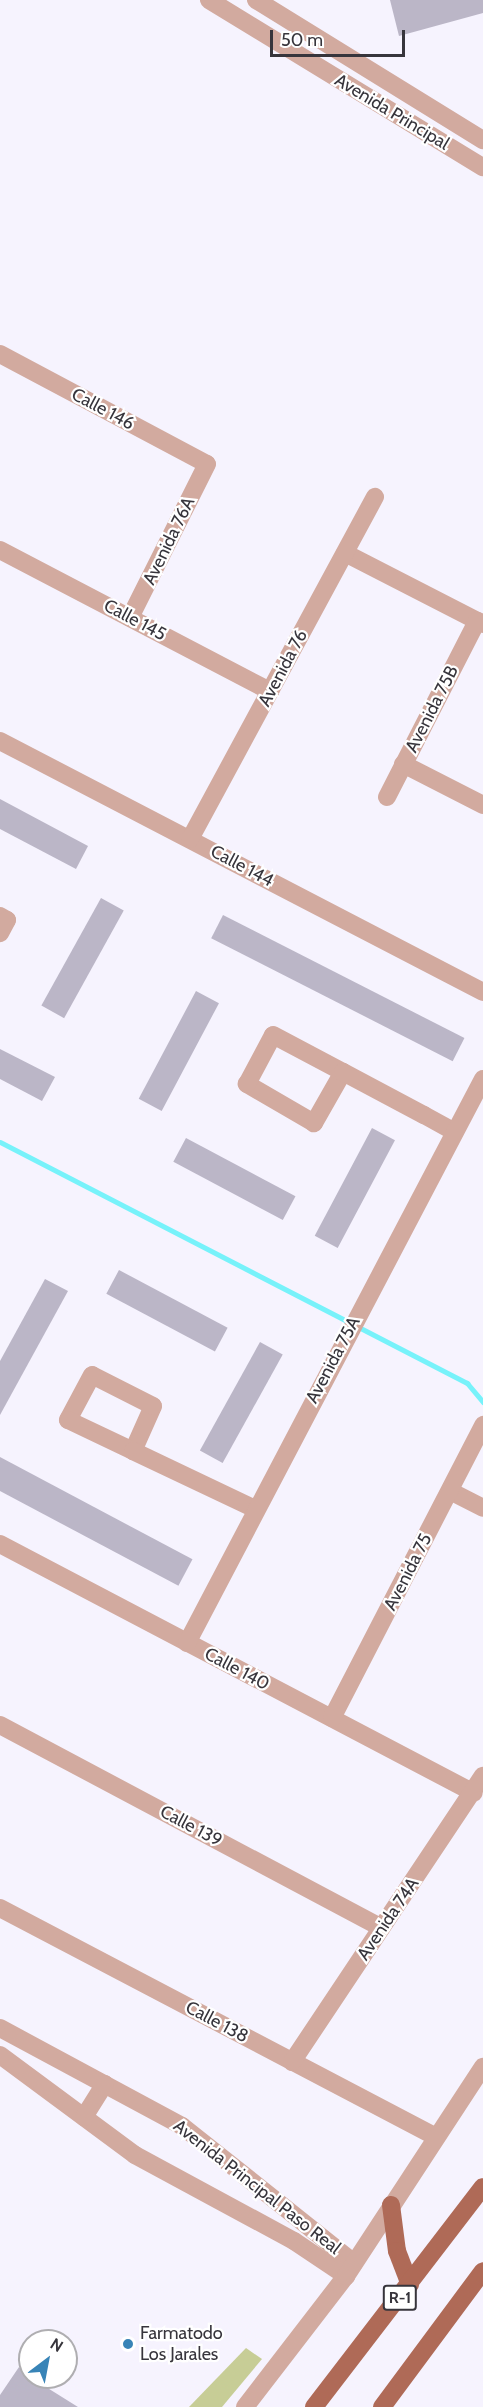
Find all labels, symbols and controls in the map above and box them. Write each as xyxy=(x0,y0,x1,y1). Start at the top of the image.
scale bar xyxy=(273,18,408,56)
text: 50 m xyxy=(281,29,323,51)
street label: Avenida Principal xyxy=(331,69,453,155)
street label: Calle 146 xyxy=(68,384,138,434)
street label: Avenida 76A xyxy=(139,494,199,588)
street label: Calle 145 xyxy=(100,595,170,645)
street label: Avenida 76 xyxy=(254,626,312,710)
street label: Avenida 75B xyxy=(401,662,463,756)
street label: Calle 144 xyxy=(207,840,277,892)
street label: Avenida 75A xyxy=(301,1313,365,1407)
street label: Avenida 75 xyxy=(379,1530,437,1614)
street label: Calle 140 xyxy=(201,1643,273,1695)
street label: Calle 139 xyxy=(156,1801,226,1851)
street label: Avenida 74A xyxy=(353,1874,423,1964)
street label: Calle 138 xyxy=(182,1997,252,2047)
street label: Avenida Principal Paso Real xyxy=(169,2115,345,2259)
road number: R-1 xyxy=(382,2285,418,2311)
place label: Farmatodo Los Jarales xyxy=(140,2323,223,2366)
north arrow xyxy=(18,2329,78,2389)
text: N xyxy=(47,2334,67,2356)
marker: Farmatodo Los Jarales xyxy=(121,2337,135,2351)

